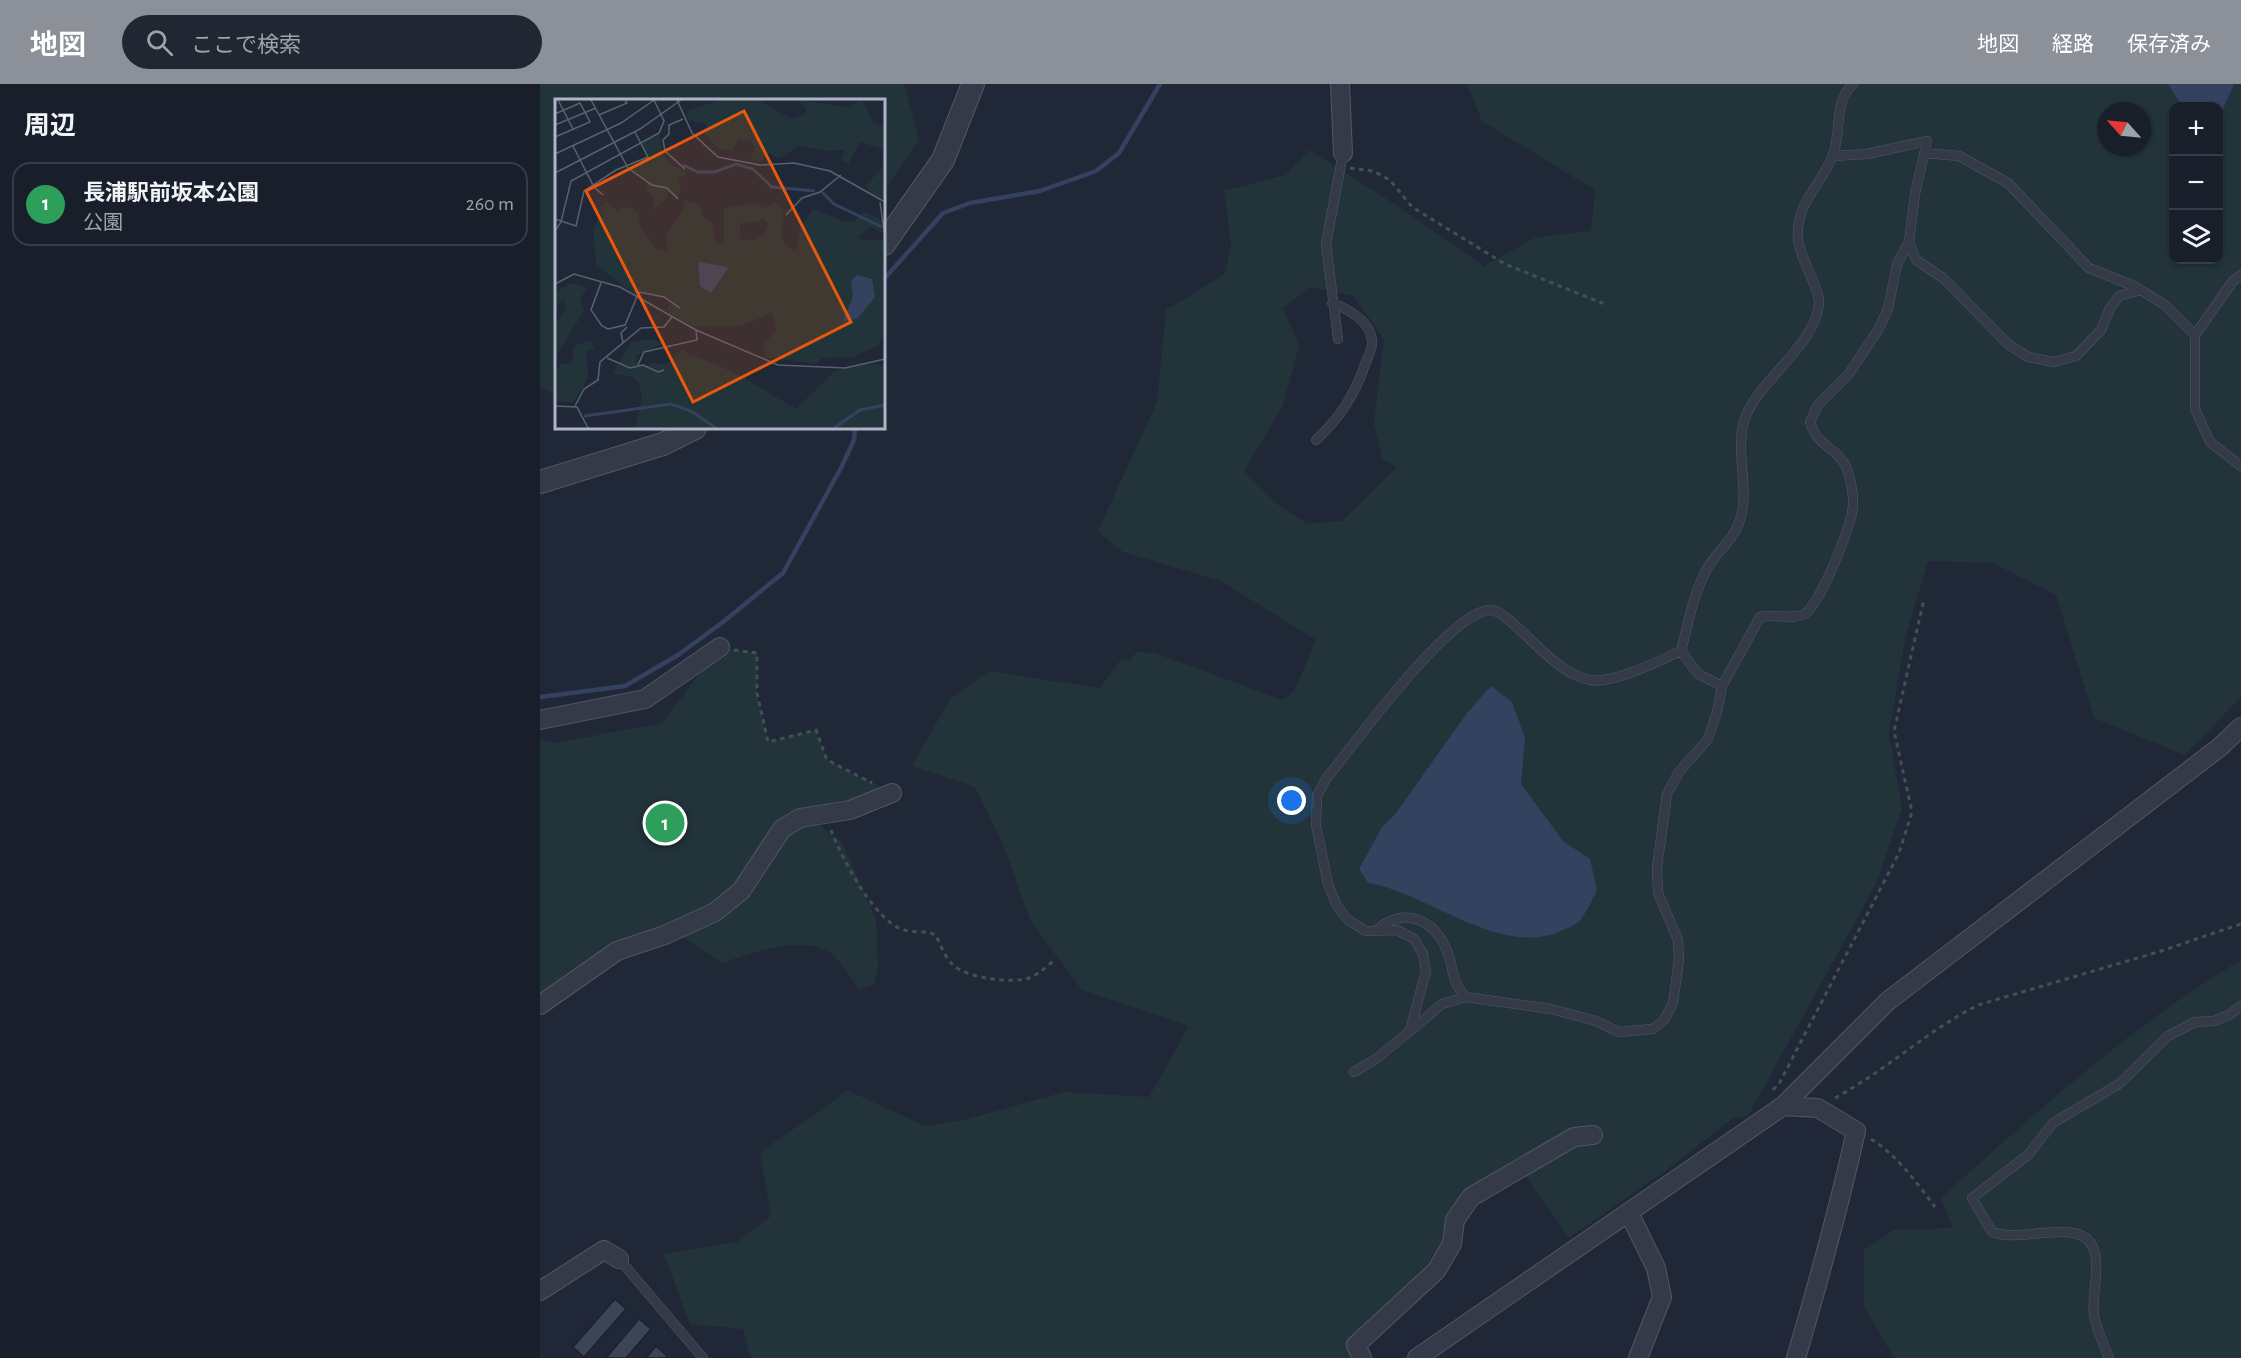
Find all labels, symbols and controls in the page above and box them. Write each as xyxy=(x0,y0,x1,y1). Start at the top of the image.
search box xyxy=(122,15,542,69)
icon: search xyxy=(143,26,176,59)
text: 地図 xyxy=(30,32,86,60)
text: ここで検索 xyxy=(191,34,301,56)
text: 地図 xyxy=(1977,34,2019,55)
text: 経路 xyxy=(2052,34,2094,55)
text: 保存済み xyxy=(2127,34,2211,55)
inset map xyxy=(555,99,885,429)
north arrow xyxy=(2097,102,2151,156)
map controls xyxy=(2169,102,2223,264)
button: + xyxy=(2169,102,2223,156)
text: 周辺 xyxy=(24,113,76,139)
button: − xyxy=(2169,156,2223,210)
text: 長浦駅前坂本公園 xyxy=(83,182,259,204)
text: 1 xyxy=(42,194,49,214)
text: 260 m xyxy=(466,194,514,214)
button: layers xyxy=(2169,210,2223,264)
text: 公園 xyxy=(83,213,123,233)
your location xyxy=(1277,786,1306,815)
pin: 1 xyxy=(646,800,684,846)

